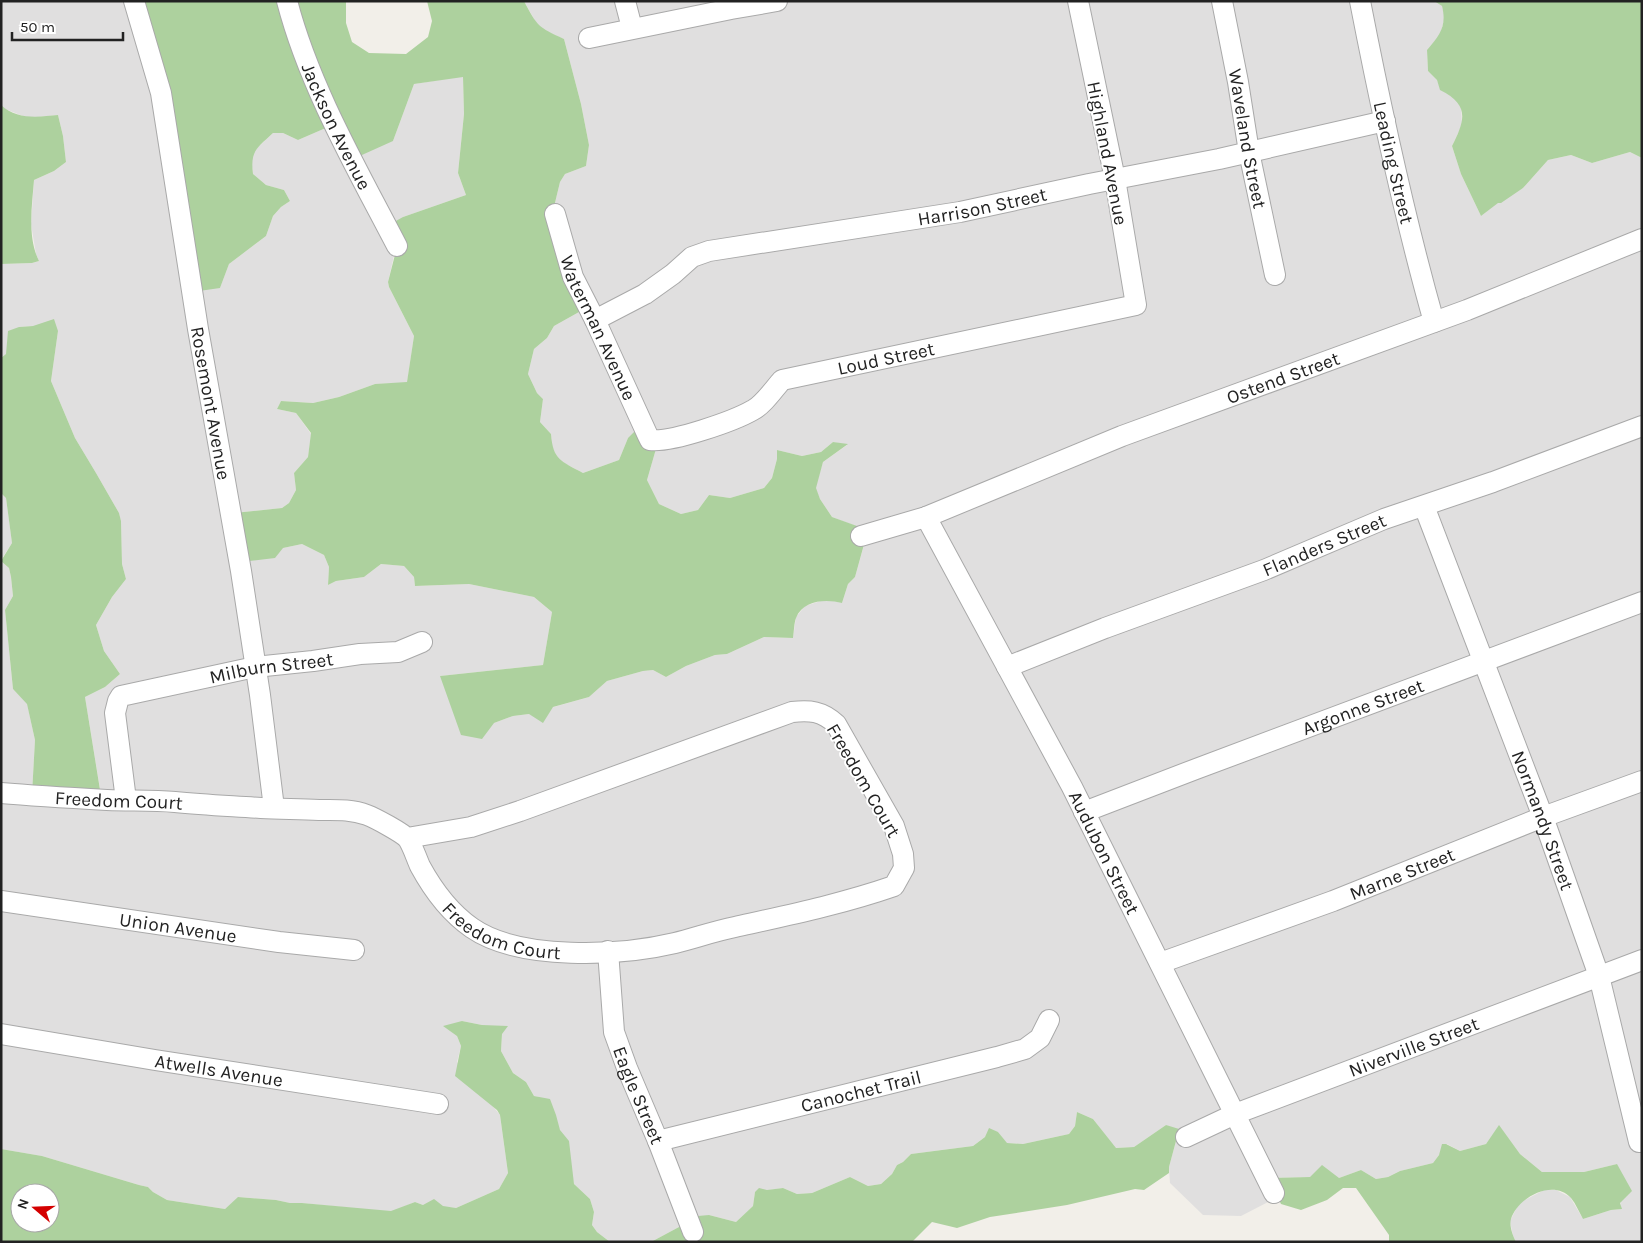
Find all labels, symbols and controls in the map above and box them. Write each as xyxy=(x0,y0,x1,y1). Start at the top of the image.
scale bar xyxy=(12,10,124,42)
text: 50 m xyxy=(20,18,55,36)
street label: Jackson Avenue xyxy=(296,60,375,194)
street label: Waveland Street xyxy=(1224,67,1271,211)
street label: Highland Avenue xyxy=(1082,79,1132,227)
street label: Leading Street xyxy=(1369,99,1418,226)
street label: Harrison Street xyxy=(916,183,1049,230)
street label: Waterman Avenue xyxy=(555,253,640,404)
street label: Rosemont Avenue xyxy=(186,325,235,482)
street label: Loud Street xyxy=(835,338,937,380)
street label: Ostend Street xyxy=(1224,348,1343,409)
street label: Flanders Street xyxy=(1259,509,1389,581)
street label: Milburn Street xyxy=(207,648,335,689)
street label: Argonne Street xyxy=(1299,675,1427,740)
street label: Freedom Court xyxy=(822,720,905,841)
street label: Normandy Street xyxy=(1507,748,1578,893)
street label: Freedom Court xyxy=(54,787,184,815)
street label: Audubon Street xyxy=(1064,787,1144,918)
street label: Marne Street xyxy=(1346,843,1458,905)
street label: Freedom Court xyxy=(437,898,561,964)
street label: Union Avenue xyxy=(118,909,238,948)
street label: Niverville Street xyxy=(1346,1013,1482,1082)
street label: Eagle Street xyxy=(608,1044,668,1148)
street label: Atwells Avenue xyxy=(153,1050,284,1092)
street label: Canochet Trail xyxy=(799,1066,924,1117)
north arrow xyxy=(10,1183,60,1233)
text: N xyxy=(14,1196,33,1211)

